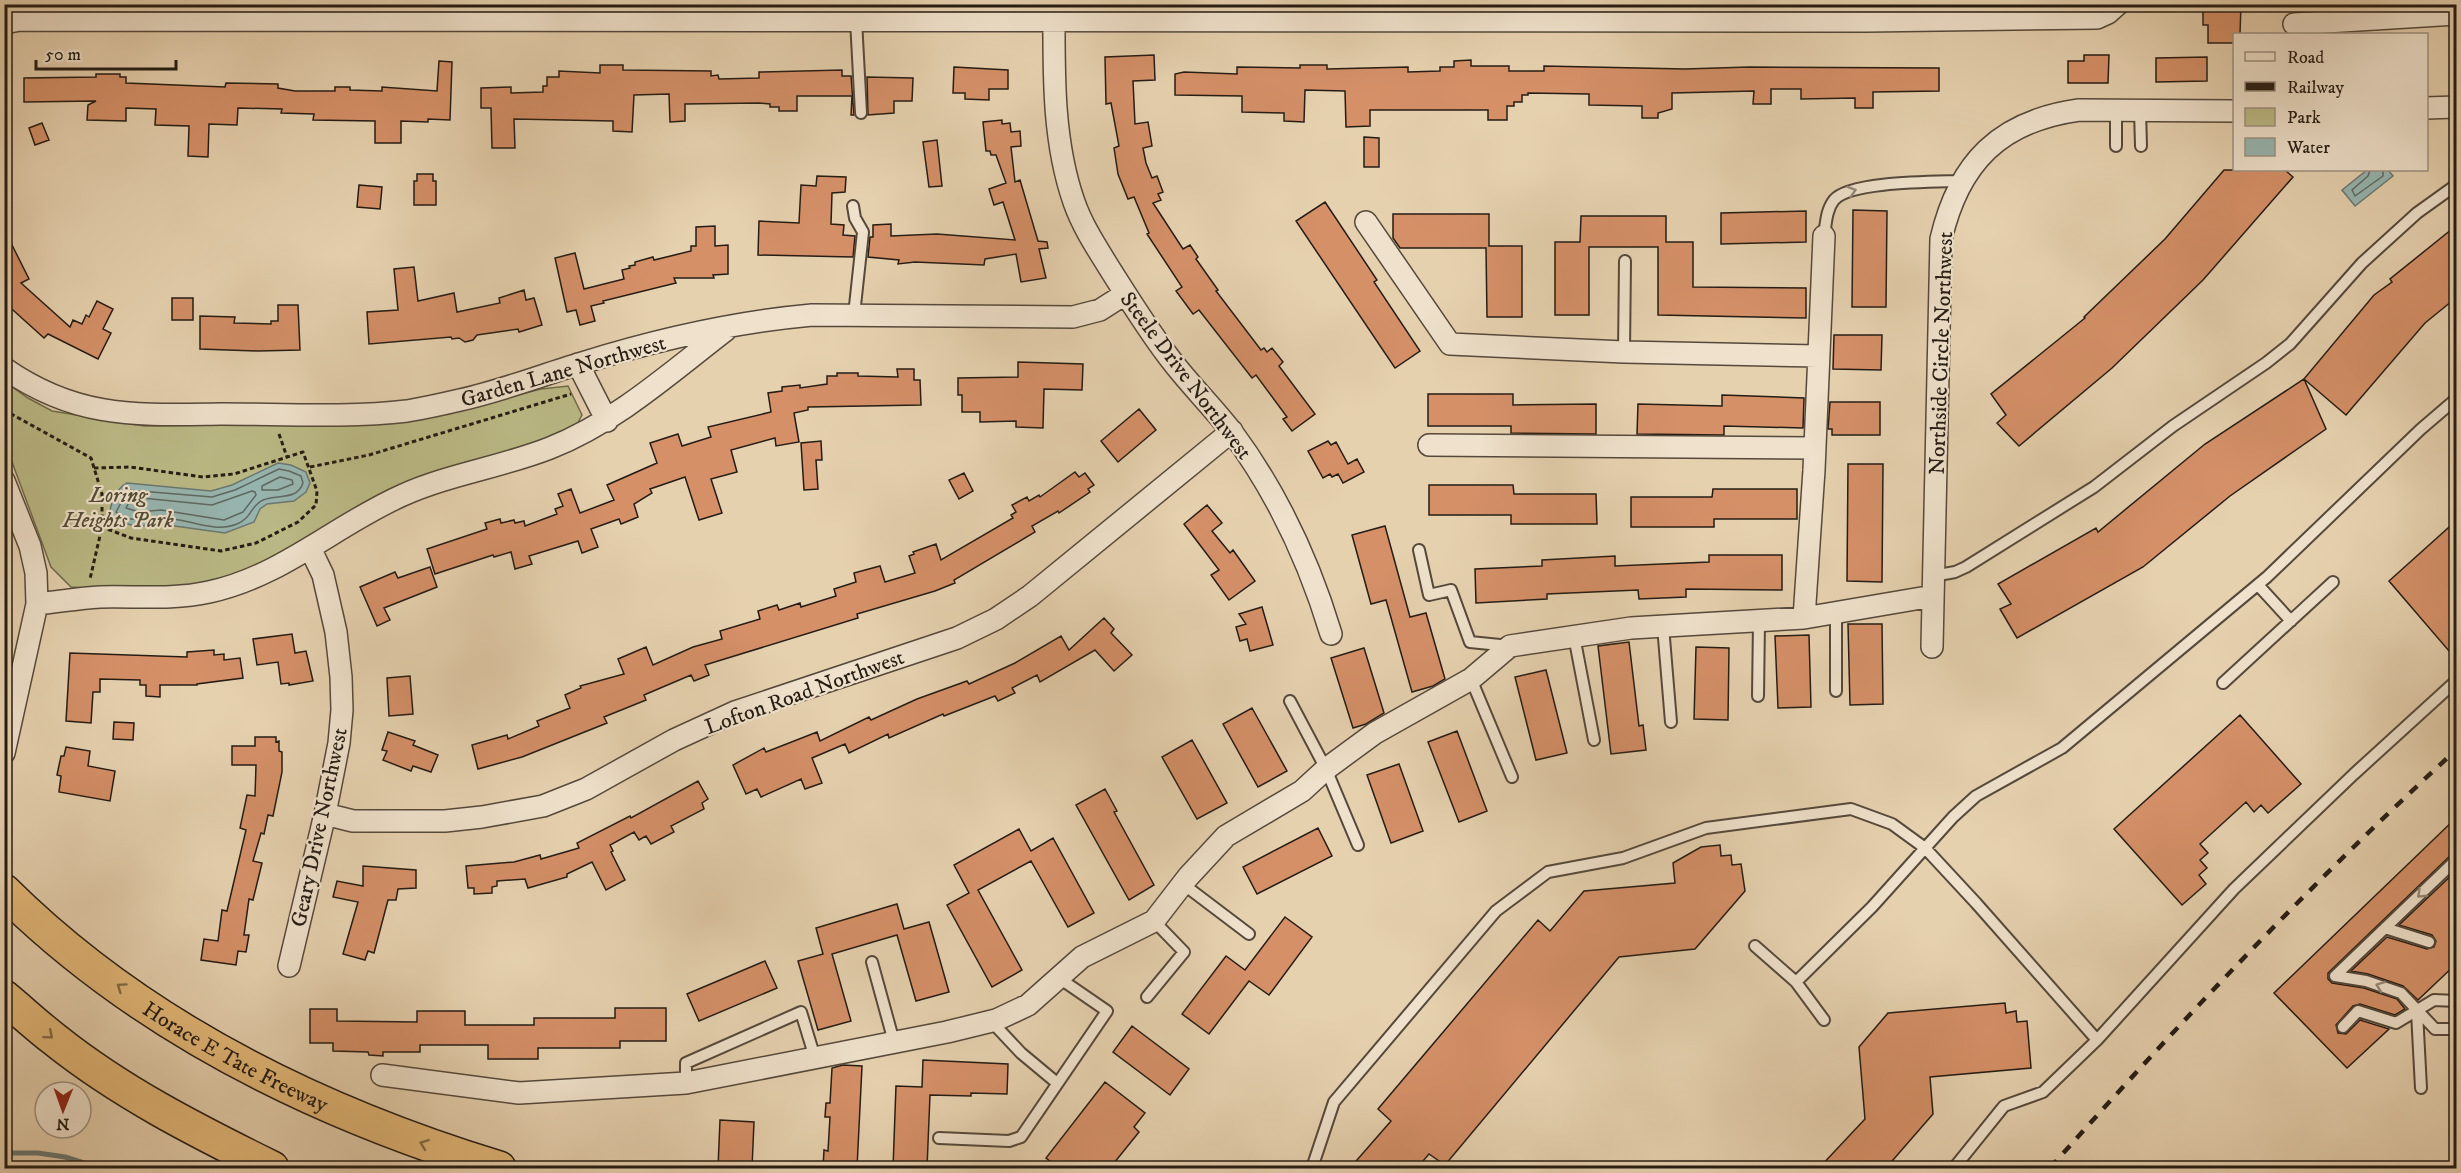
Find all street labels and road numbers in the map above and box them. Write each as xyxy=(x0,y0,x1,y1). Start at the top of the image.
street label: Northside Circle Northwest xyxy=(1924,231,1959,475)
street label: Steele Drive Northwest xyxy=(1114,287,1258,465)
street label: Garden Lane Northwest xyxy=(458,329,669,414)
street label: Lofton Road Northwest xyxy=(701,644,908,741)
street label: Geary Drive Northwest xyxy=(285,725,354,930)
street label: Horace E Tate Freeway xyxy=(137,996,333,1119)

